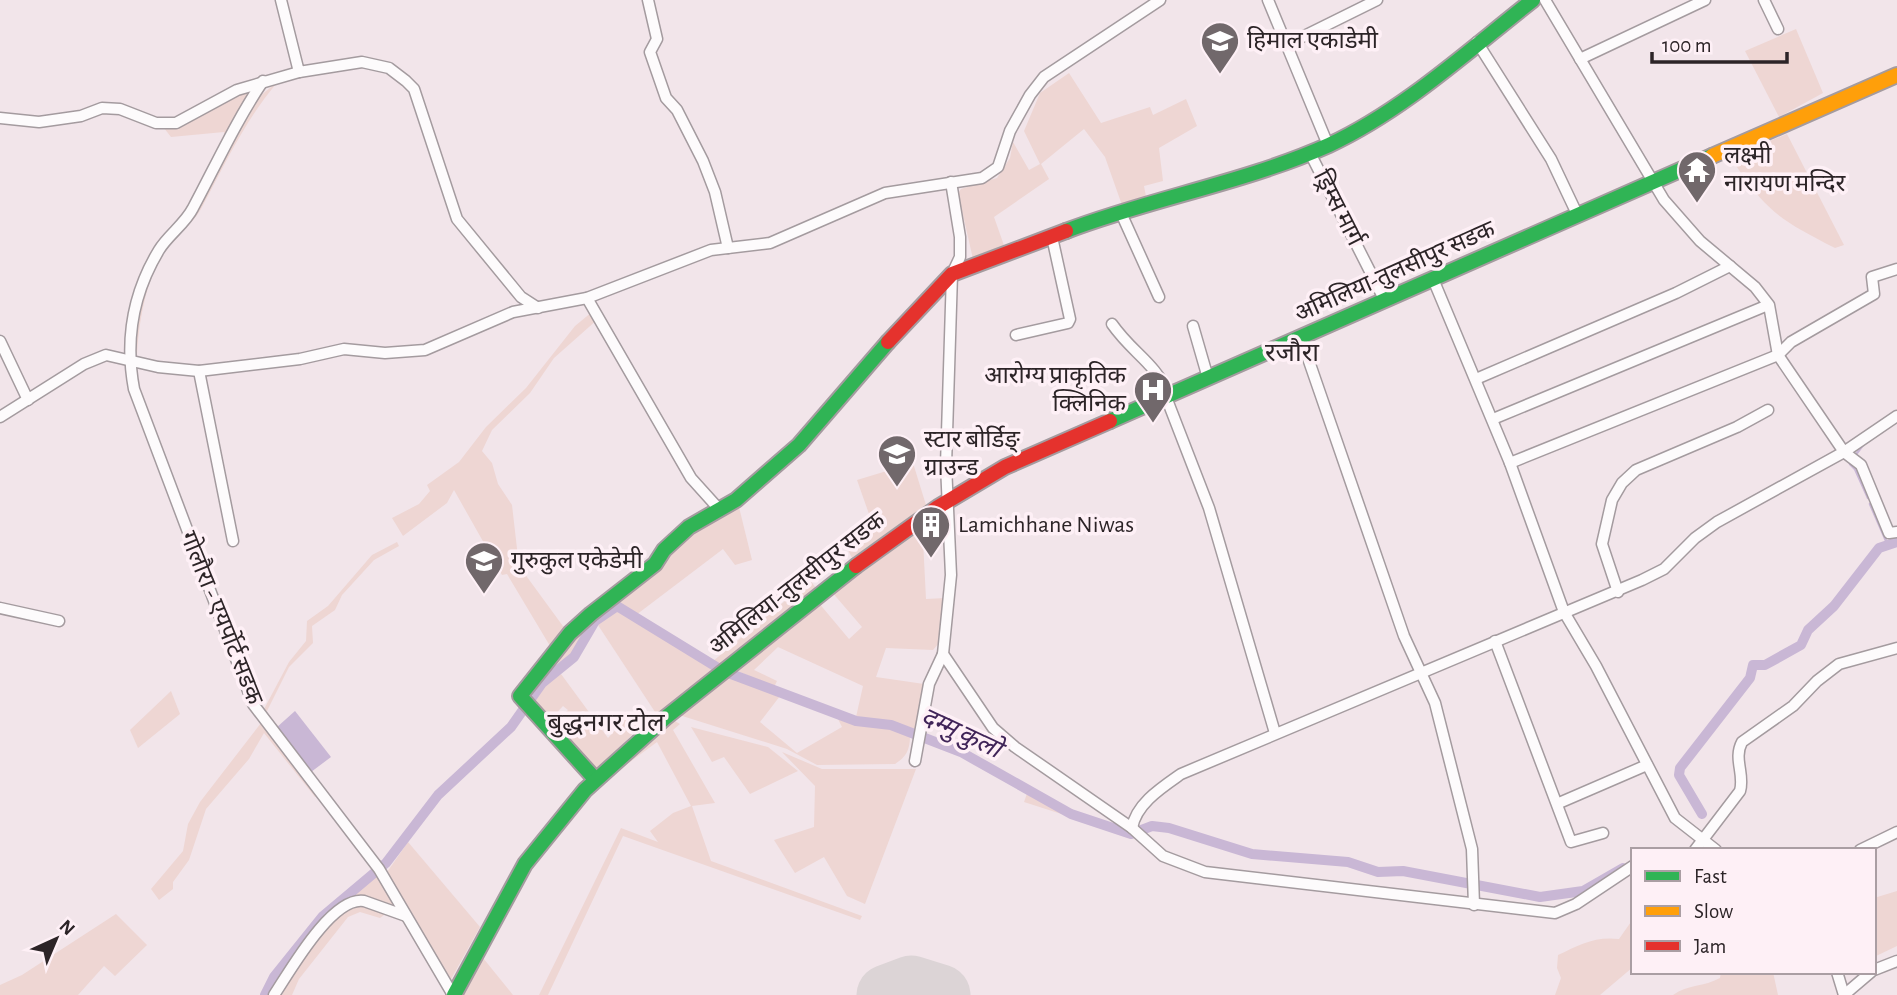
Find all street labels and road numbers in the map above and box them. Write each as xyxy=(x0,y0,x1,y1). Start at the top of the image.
street label: ड्रिम्स मार्ग xyxy=(1308,165,1370,251)
street label: अमिलिया-तुलसीपुर सडक xyxy=(1290,214,1500,329)
street label: अमिलिया-तुलसीपुर सडक xyxy=(703,505,891,662)
street label: गोलौरा - एयर्पोर्ट सडक xyxy=(175,527,270,708)

